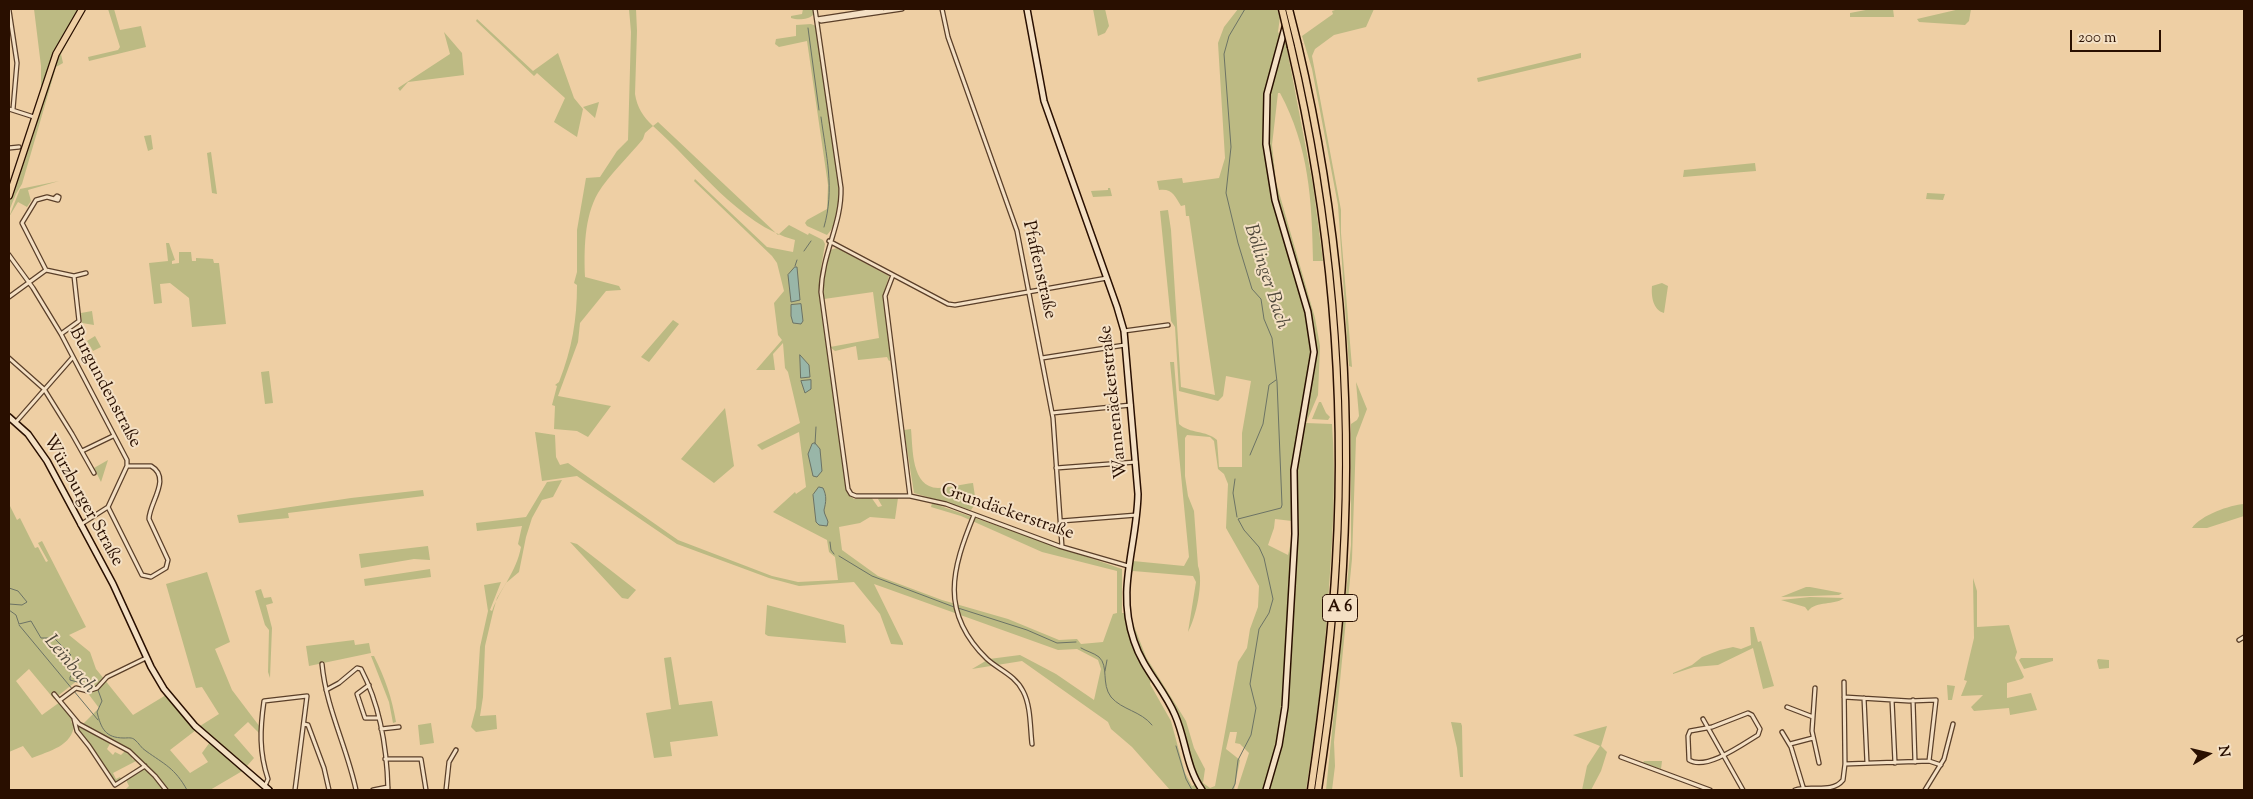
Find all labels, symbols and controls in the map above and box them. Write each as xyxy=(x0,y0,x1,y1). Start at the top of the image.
scale bar xyxy=(2073,20,2164,52)
text: 200 m xyxy=(2078,28,2117,49)
street label: Pfaffenstraße xyxy=(1016,219,1060,321)
water label: Böllinger Bach xyxy=(1237,222,1293,332)
street label: Burgundenstraße xyxy=(63,324,145,452)
street label: Wannenäckerstraße xyxy=(1096,324,1134,480)
street label: Würzburger Straße xyxy=(37,431,127,571)
street label: Grundäckerstraße xyxy=(938,480,1076,546)
road number: A 6 xyxy=(1322,594,1358,622)
water label: Leinbach xyxy=(38,631,100,699)
north arrow xyxy=(2183,729,2233,779)
text: N xyxy=(2212,745,2234,759)

